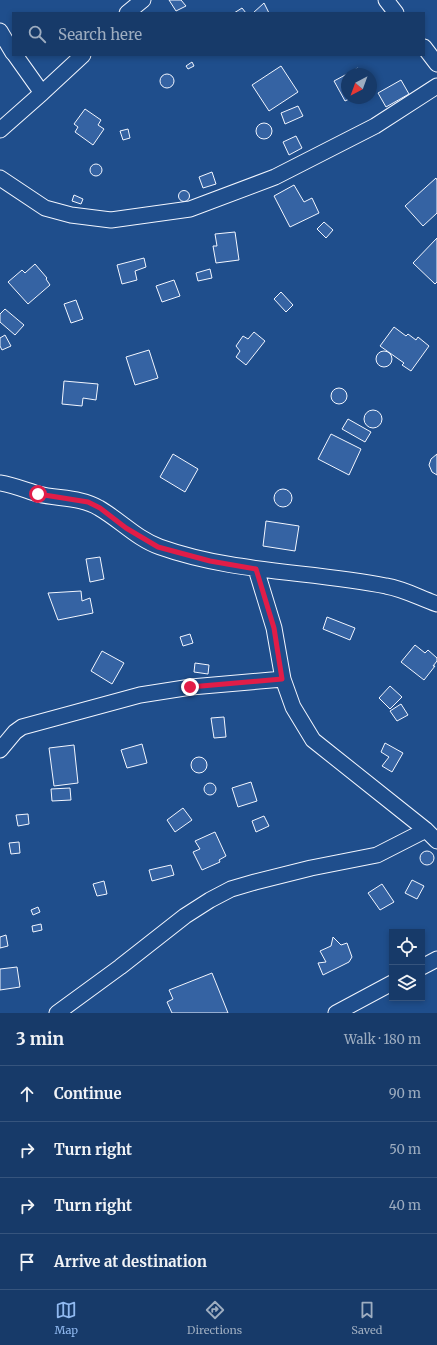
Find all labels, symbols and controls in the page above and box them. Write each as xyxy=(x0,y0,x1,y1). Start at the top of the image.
search box xyxy=(12,12,425,56)
icon: search xyxy=(26,23,48,45)
text: Search here xyxy=(58,25,142,44)
north arrow xyxy=(341,68,377,104)
route start xyxy=(29,485,47,503)
route end xyxy=(181,678,199,696)
map controls xyxy=(389,929,425,1001)
button: locate xyxy=(389,929,425,965)
button: layers xyxy=(389,965,425,1001)
text: 3 min xyxy=(16,1028,64,1050)
text: Walk · 180 m xyxy=(344,1031,421,1048)
icon: ahead xyxy=(16,1083,38,1105)
text: Continue xyxy=(54,1084,122,1103)
text: 90 m xyxy=(389,1085,421,1102)
icon: right xyxy=(16,1139,38,1161)
text: Turn right xyxy=(54,1140,132,1159)
text: 50 m xyxy=(389,1141,421,1158)
icon: right xyxy=(16,1195,38,1217)
text: Turn right xyxy=(54,1196,132,1215)
text: 40 m xyxy=(389,1197,421,1214)
icon: arrive xyxy=(16,1251,38,1273)
text: Arrive at destination xyxy=(54,1252,207,1271)
tab: Map xyxy=(55,1299,78,1337)
tab: Directions xyxy=(187,1299,242,1337)
tab: Saved xyxy=(351,1299,382,1337)

